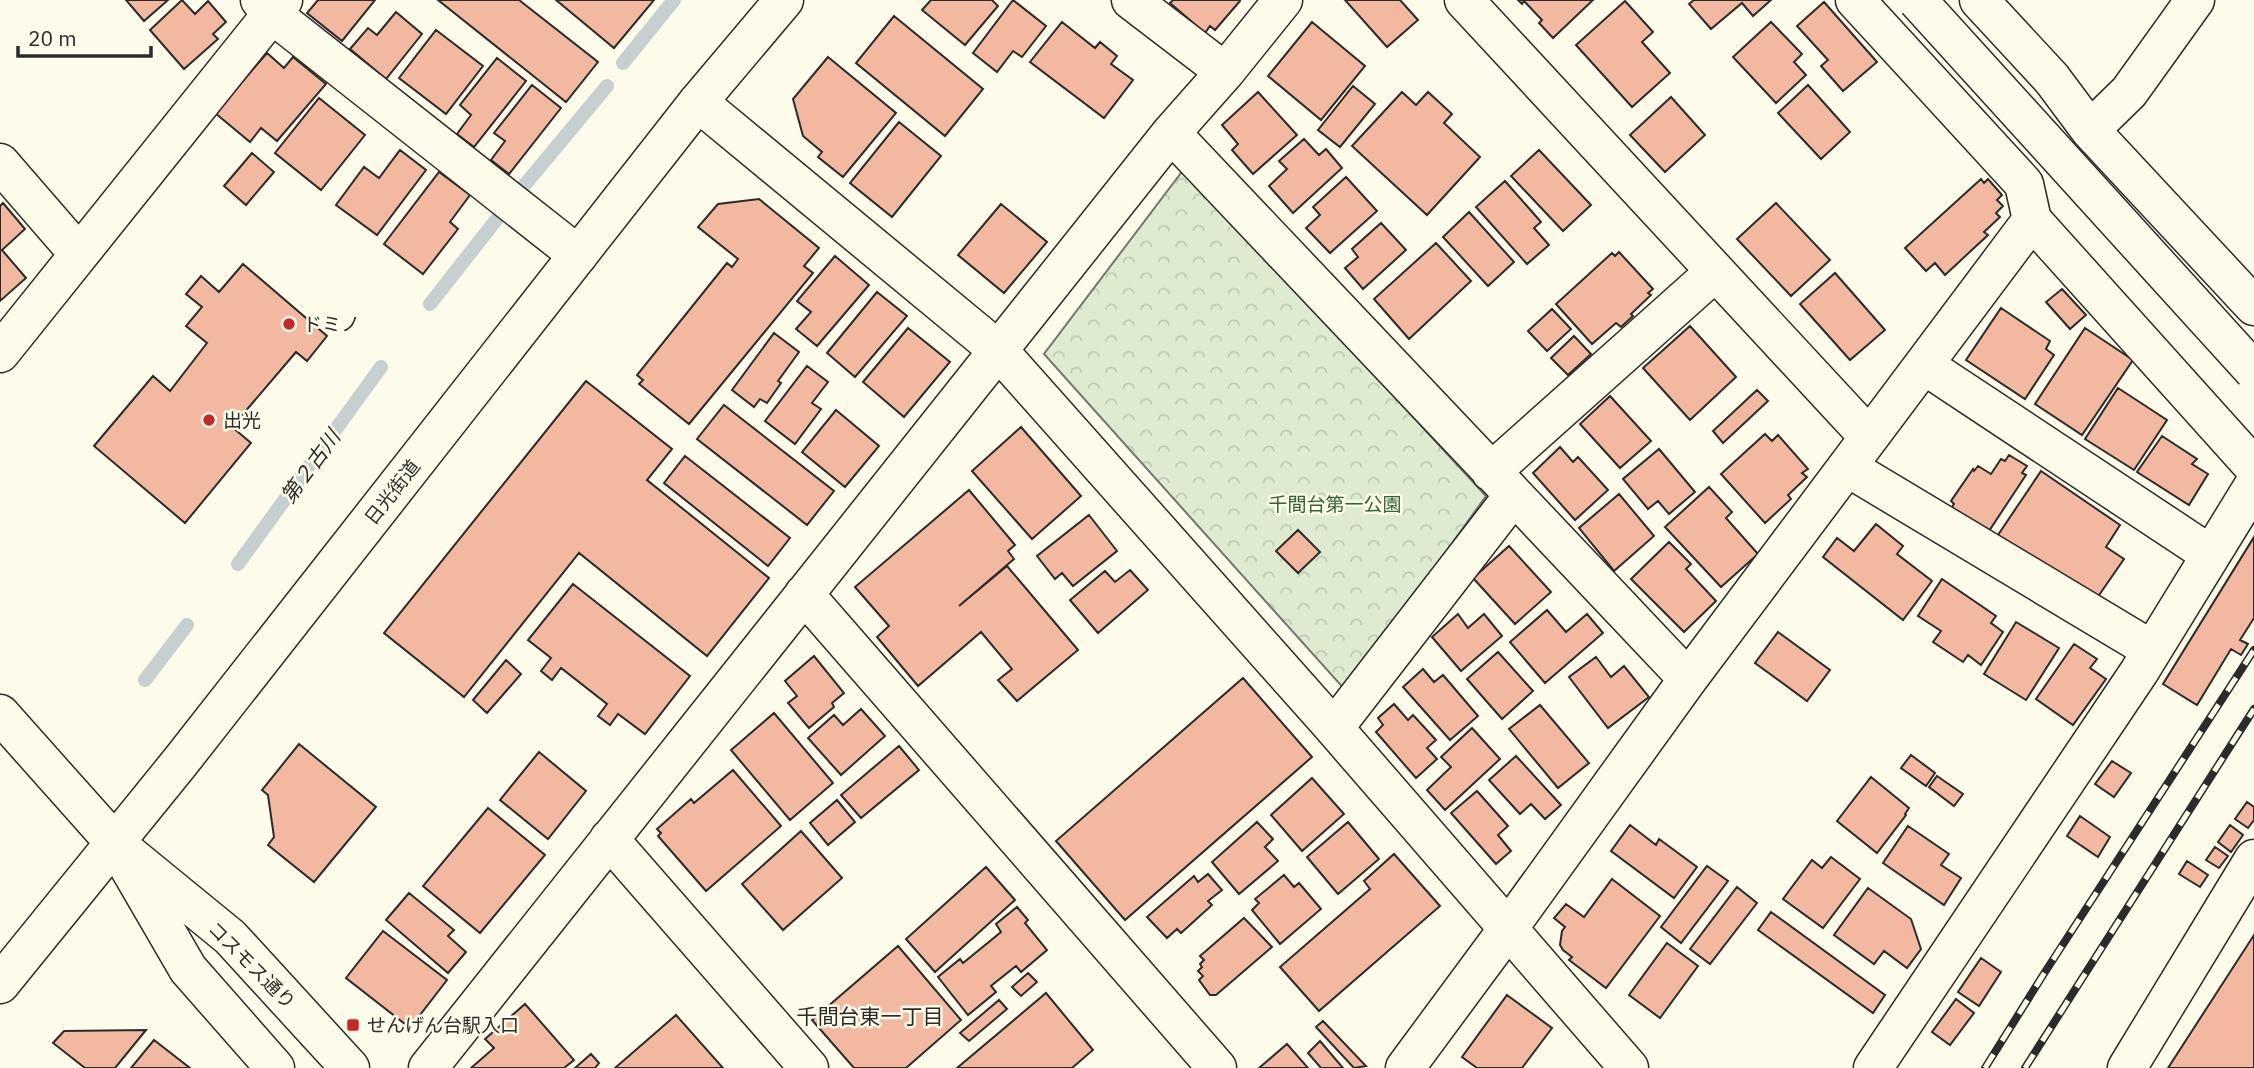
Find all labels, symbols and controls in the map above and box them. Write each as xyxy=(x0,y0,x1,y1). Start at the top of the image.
scale bar xyxy=(18,14,150,58)
text: 20 m xyxy=(28,24,77,52)
place label: ドミノ xyxy=(303,312,360,336)
marker: ドミノ xyxy=(281,316,297,332)
place label: 出光 xyxy=(223,408,261,432)
marker: 出光 xyxy=(201,412,217,428)
water label: 第２古川 xyxy=(274,422,347,508)
street label: 日光街道 xyxy=(359,455,425,529)
park label: 千間台第一公園 xyxy=(1268,492,1402,516)
street label: コスモス通り xyxy=(203,916,301,1014)
district label: 千間台東一丁目 xyxy=(797,1002,944,1030)
place label: せんげん台駅入口 xyxy=(367,1013,519,1037)
marker: せんげん台駅入口 xyxy=(345,1017,361,1033)

